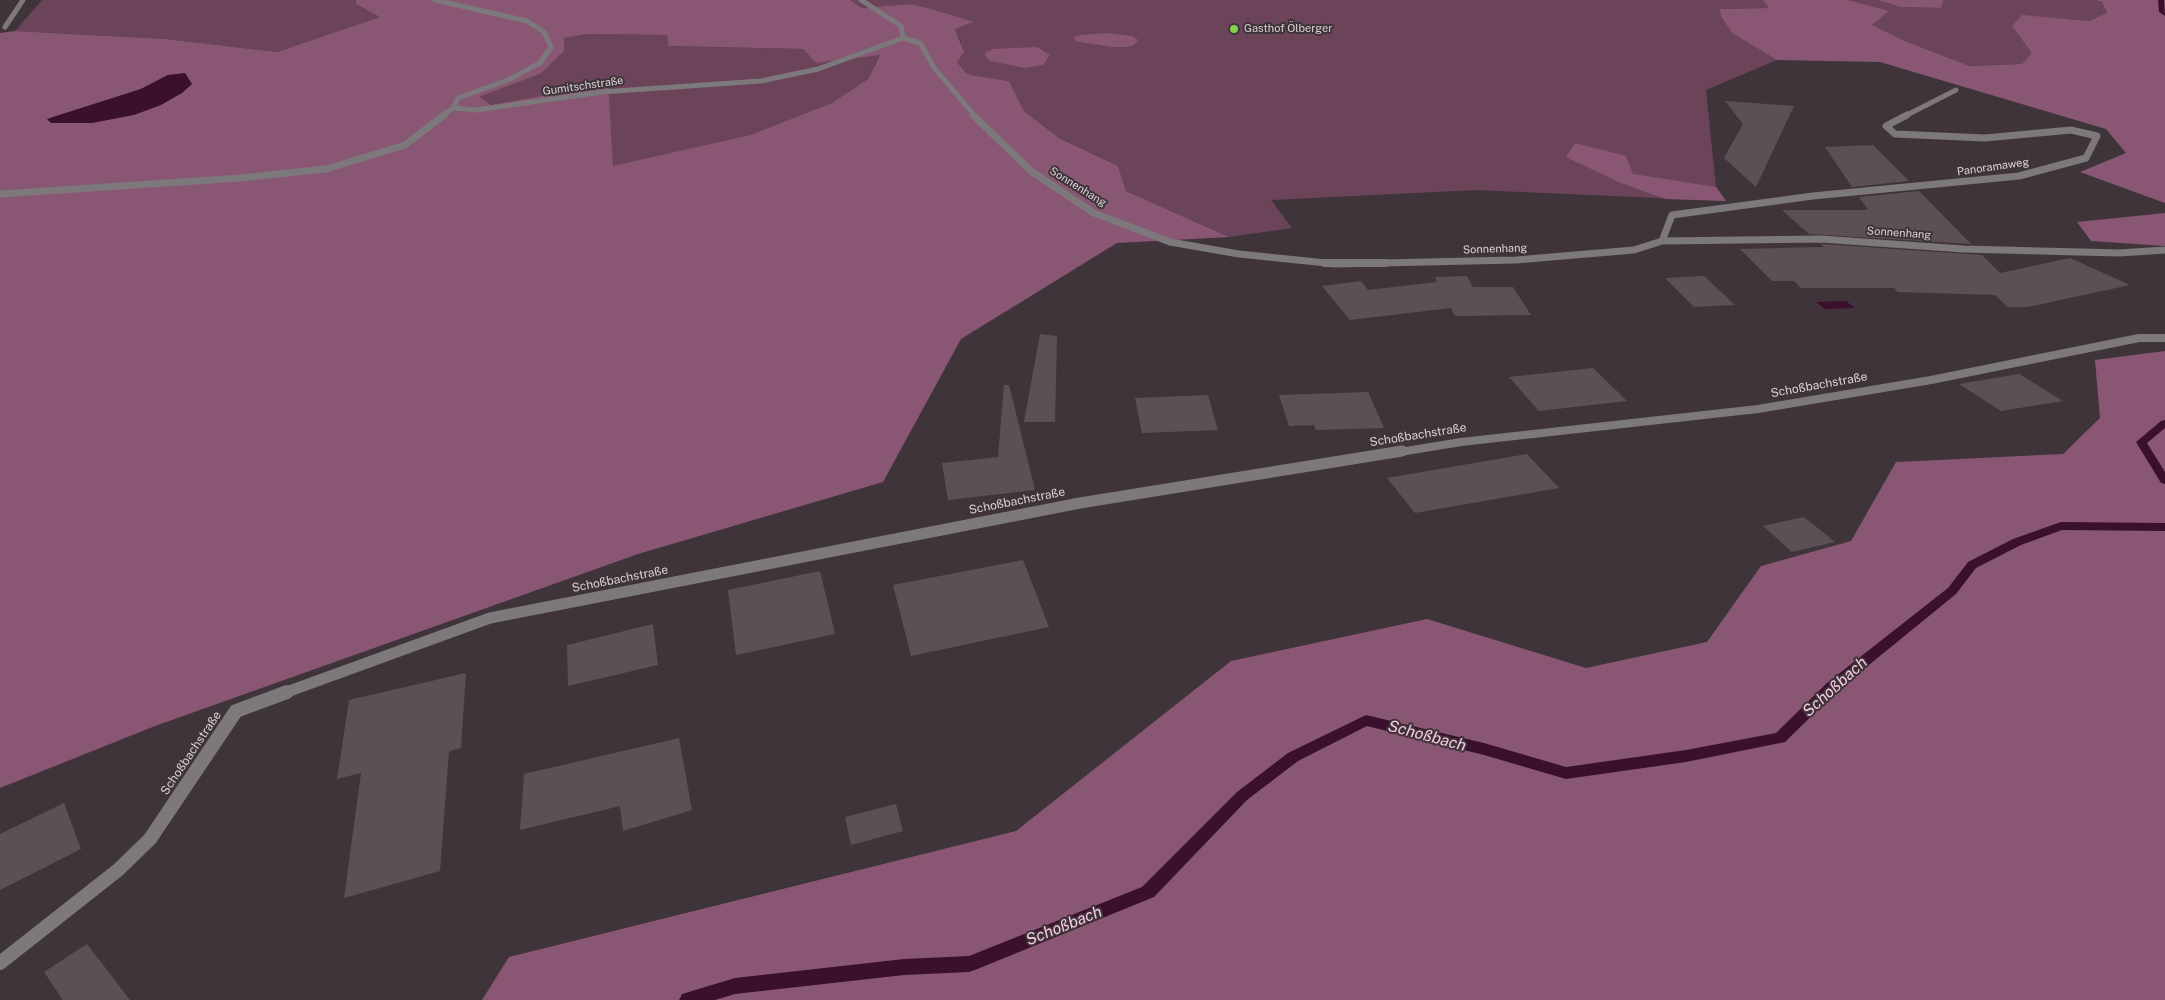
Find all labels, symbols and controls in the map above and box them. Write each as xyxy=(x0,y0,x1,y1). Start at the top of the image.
place label: Gasthof Ölberger xyxy=(1244,22,1333,36)
marker: Gasthof Ölberger xyxy=(1228,23,1240,35)
street label: Gumitschstraße xyxy=(542,74,624,98)
street label: Panoramaweg xyxy=(1956,155,2030,179)
street label: Sonnenhang xyxy=(1047,164,1109,210)
street label: Sonnenhang xyxy=(1866,224,1932,242)
street label: Sonnenhang xyxy=(1463,241,1527,257)
street label: Schoßbachstraße xyxy=(1770,369,1868,401)
street label: Schoßbachstraße xyxy=(1369,420,1467,450)
street label: Schoßbachstraße xyxy=(968,485,1066,517)
street label: Schoßbachstraße xyxy=(571,563,669,595)
water label: Schoßbach xyxy=(1799,653,1871,721)
street label: Schoßbachstraße xyxy=(158,708,224,798)
water label: Schoßbach xyxy=(1386,716,1468,756)
water label: Schoßbach xyxy=(1023,902,1105,950)

